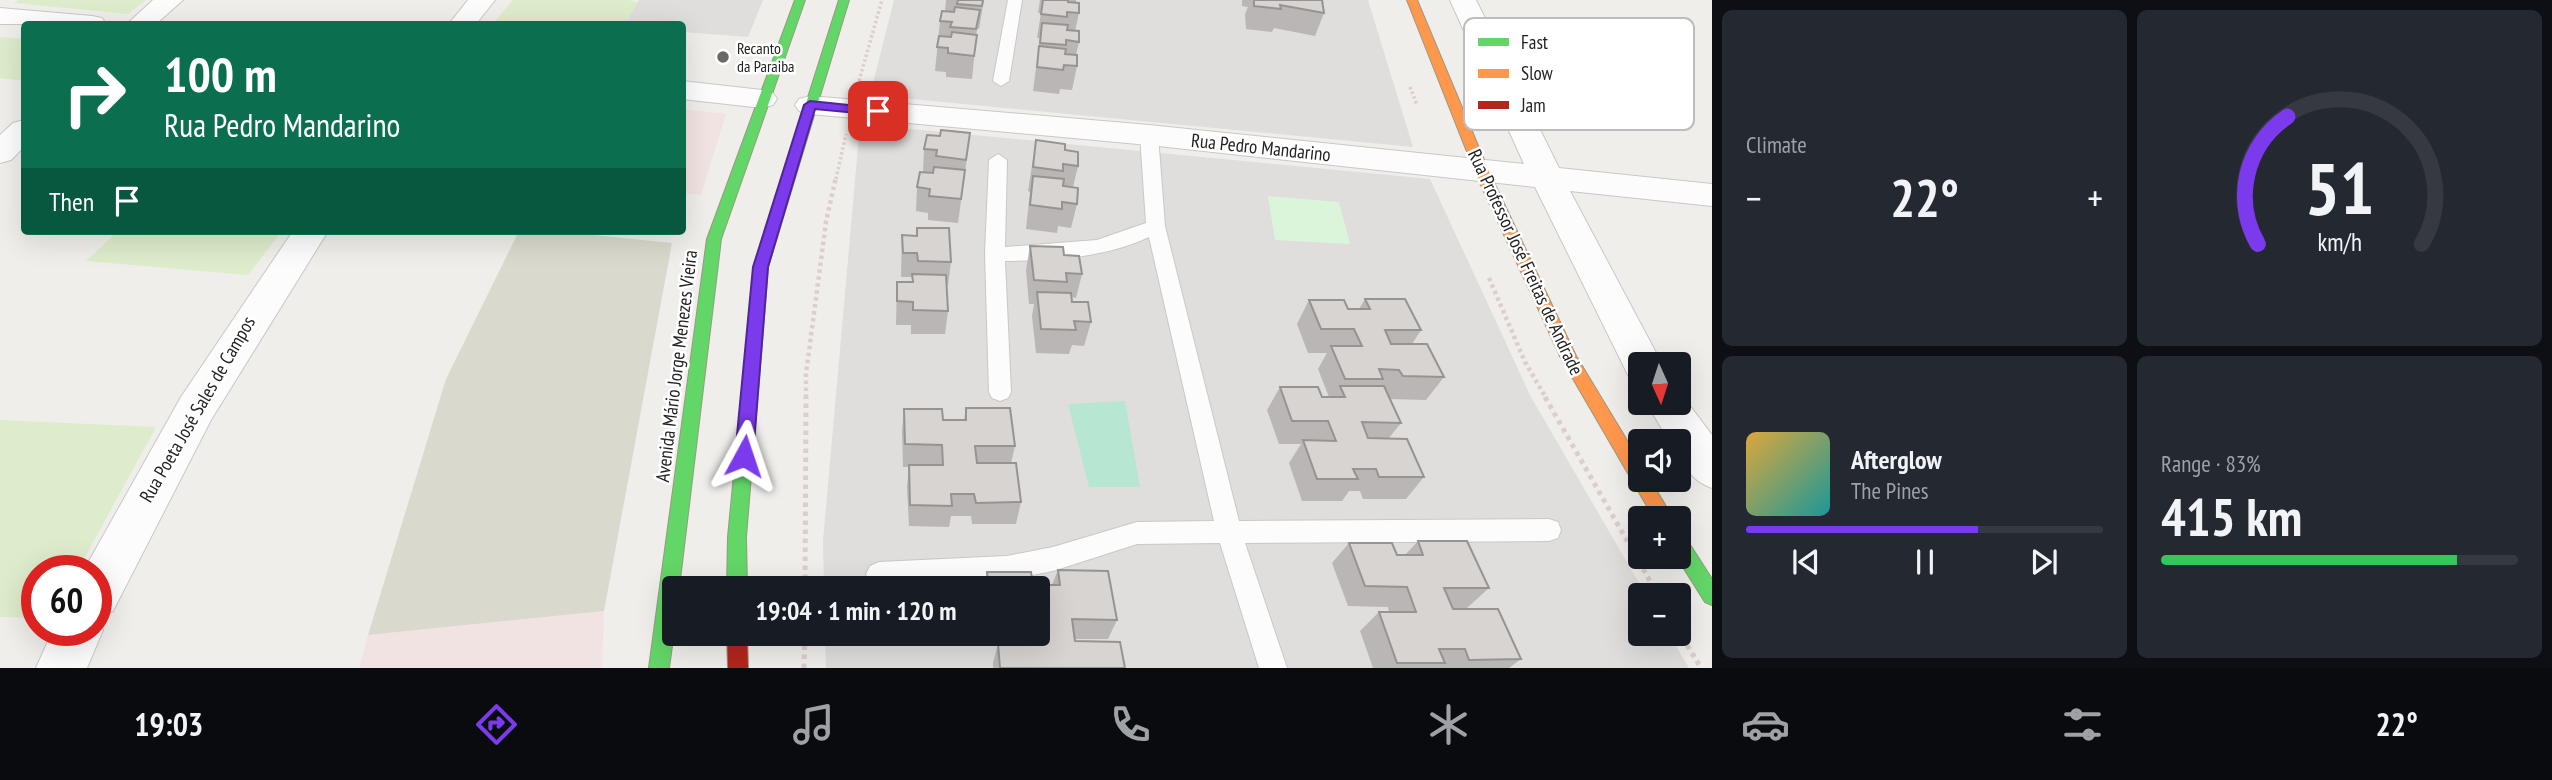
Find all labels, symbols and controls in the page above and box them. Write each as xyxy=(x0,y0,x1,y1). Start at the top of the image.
legend xyxy=(1464,18,1694,130)
text: Fast xyxy=(1521,30,1549,54)
place label: Recanto da Paraiba xyxy=(737,38,795,76)
text: 100 m xyxy=(164,42,277,106)
icon: right xyxy=(49,49,140,140)
marker: Recanto da Paraiba xyxy=(715,49,731,65)
text: Slow xyxy=(1521,61,1554,85)
pin xyxy=(848,81,908,141)
icon: arrive xyxy=(859,92,897,130)
text: Jam xyxy=(1520,93,1546,117)
text: Rua Pedro Mandarino xyxy=(164,104,400,146)
street label: Rua Pedro Mandarino xyxy=(1190,128,1332,166)
text: Climate xyxy=(1746,130,1807,159)
text: 51 xyxy=(2305,140,2374,234)
street label: Rua Professor José Freitas de Andrade xyxy=(1463,145,1589,379)
text: 22° xyxy=(1890,164,1959,231)
text: − xyxy=(1746,173,1762,222)
text: + xyxy=(2087,173,2103,222)
icon: arrive xyxy=(108,182,146,220)
text: Then xyxy=(49,185,94,218)
text: km/h xyxy=(2317,226,2362,258)
street label: Avenida Mário Jorge Menezes Vieira xyxy=(650,249,702,483)
street label: Rua Poeta José Sales de Campos xyxy=(134,312,260,506)
north arrow xyxy=(1628,352,1690,415)
map controls xyxy=(1628,352,1691,646)
position arrow xyxy=(707,419,781,493)
button: sound xyxy=(1628,429,1691,492)
text: Afterglow xyxy=(1851,443,1942,476)
text: Range · 83% xyxy=(2161,449,2261,478)
text: The Pines xyxy=(1851,476,1929,505)
text: 415 km xyxy=(2161,483,2302,550)
button: + xyxy=(1628,506,1691,569)
icon: previous xyxy=(1787,543,1825,581)
icon: pause xyxy=(1906,543,1944,581)
icon: next xyxy=(2025,543,2063,581)
speed limit sign: 60 xyxy=(21,555,112,646)
button: − xyxy=(1628,583,1691,646)
text: 19:04 · 1 min · 120 m xyxy=(756,594,956,627)
icon: directions xyxy=(472,700,521,749)
icon: music xyxy=(789,700,838,749)
icon: phone xyxy=(1106,700,1155,749)
icon: climate xyxy=(1424,700,1473,749)
icon: car xyxy=(1741,700,1790,749)
icon: filters xyxy=(2058,700,2107,749)
text: 19:03 xyxy=(134,703,203,745)
text: 22° xyxy=(2376,703,2418,745)

